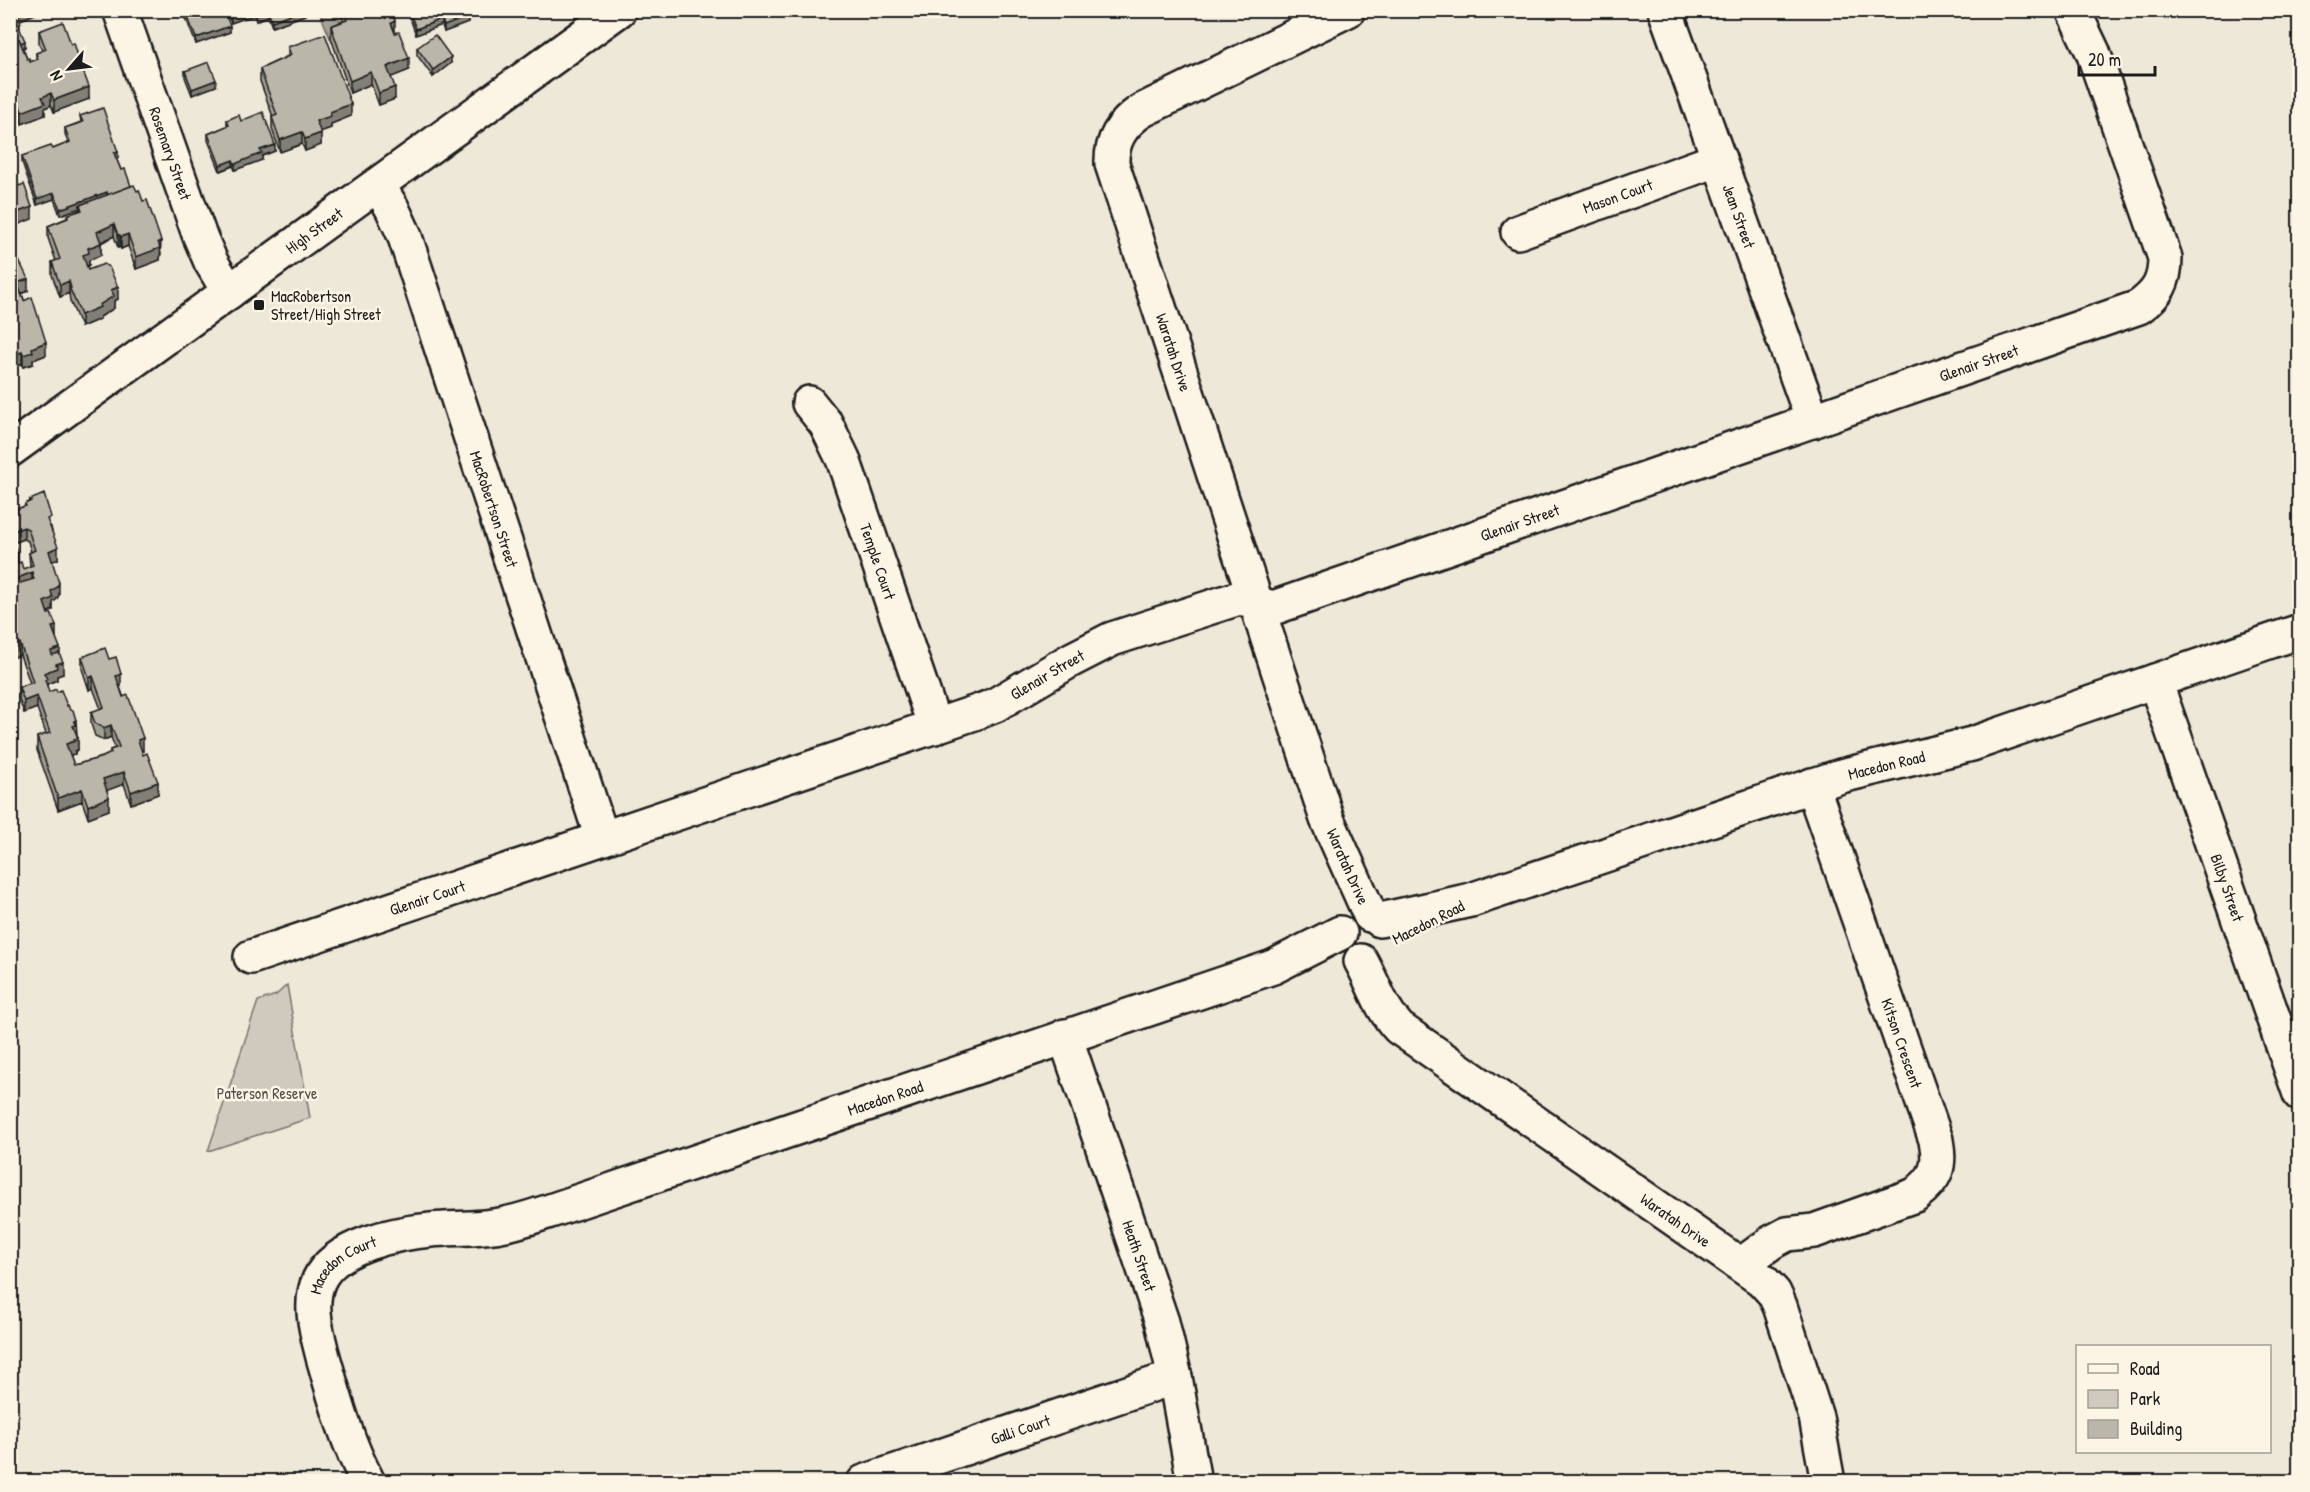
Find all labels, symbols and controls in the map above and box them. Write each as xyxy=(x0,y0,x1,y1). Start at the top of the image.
north arrow xyxy=(39,39,99,99)
scale bar xyxy=(2079,39,2156,77)
text: 20 m xyxy=(2088,47,2121,72)
text: N xyxy=(44,67,67,85)
street label: Rosemary Street xyxy=(144,104,197,203)
street label: Mason Court xyxy=(1580,173,1656,219)
street label: Jean Street xyxy=(1718,181,1761,252)
street label: High Street xyxy=(281,202,348,259)
place label: MacRobertson Street/High Street xyxy=(271,285,381,325)
marker: MacRobertson Street/High Street xyxy=(252,298,266,312)
street label: Waratah Drive xyxy=(1151,310,1197,395)
street label: Glenair Street xyxy=(1936,339,2022,387)
street label: MacRobertson Street xyxy=(465,448,524,571)
street label: Glenair Street xyxy=(1477,498,1563,546)
street label: Temple Court xyxy=(855,520,902,603)
street label: Glenair Street xyxy=(1006,644,1088,705)
street label: Macedon Road xyxy=(1846,745,1927,785)
street label: Waratah Drive xyxy=(1322,825,1375,908)
street label: Bilby Street xyxy=(2206,851,2250,925)
street label: Glenair Court xyxy=(386,874,468,921)
street label: Macedon Road xyxy=(1388,894,1468,950)
street label: Kitson Crescent xyxy=(1876,995,1928,1091)
street label: Macedon Road xyxy=(844,1075,926,1121)
park label: Paterson Reserve xyxy=(217,1082,318,1104)
street label: Waratah Drive xyxy=(1636,1188,1716,1252)
street label: Heath Street xyxy=(1117,1217,1162,1294)
street label: Macedon Court xyxy=(304,1230,379,1296)
legend xyxy=(2076,1345,2271,1453)
text: Road xyxy=(2130,1356,2160,1381)
text: Park xyxy=(2130,1386,2161,1411)
street label: Galli Court xyxy=(988,1409,1053,1449)
text: Building xyxy=(2130,1416,2182,1441)

